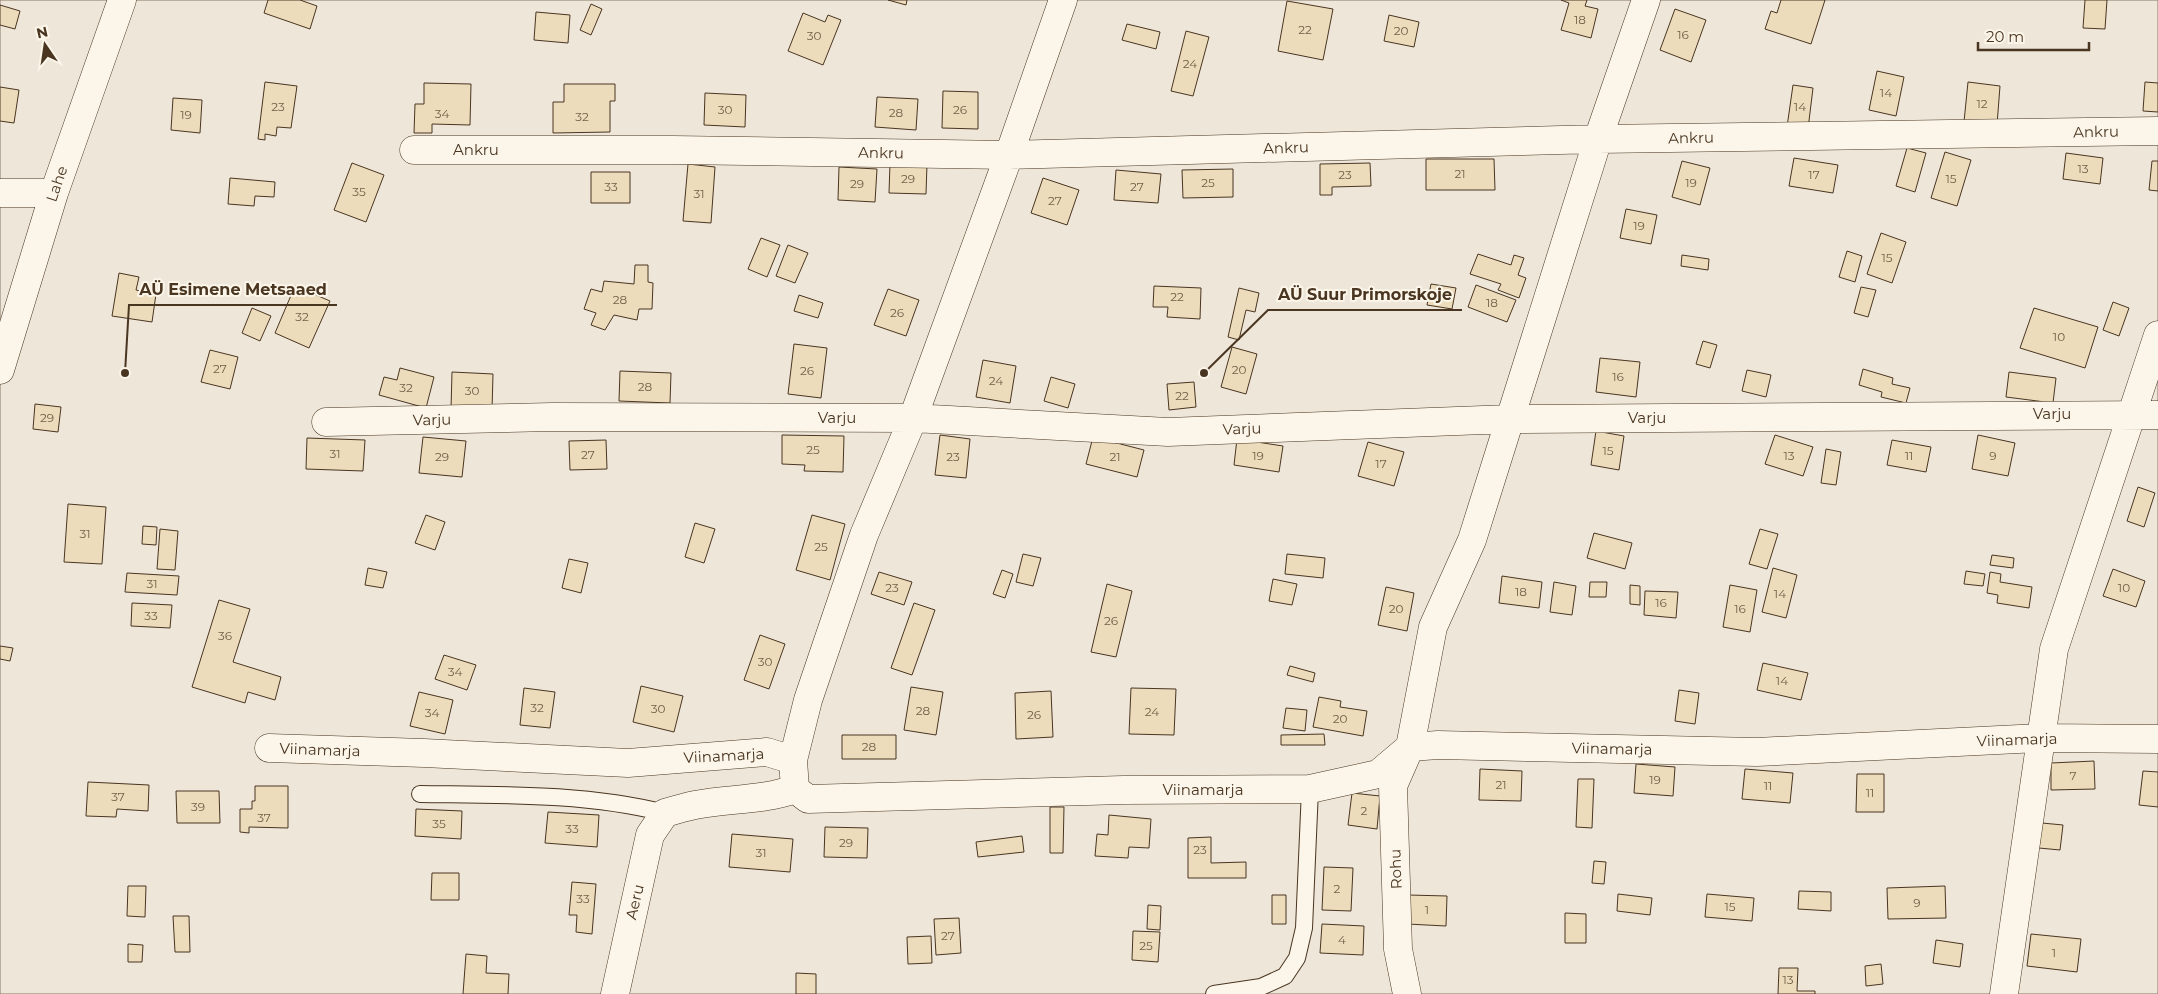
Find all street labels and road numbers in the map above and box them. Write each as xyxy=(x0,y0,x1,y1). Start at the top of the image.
street label: Ankru xyxy=(2073,122,2119,141)
street label: Ankru xyxy=(1668,128,1714,147)
street label: Ankru xyxy=(1263,137,1309,158)
street label: Ankru xyxy=(453,140,499,159)
street label: Ankru xyxy=(858,143,904,162)
street label: Lahe xyxy=(42,163,72,204)
street label: Varju xyxy=(2033,404,2071,423)
street label: Varju xyxy=(818,408,856,427)
street label: Varju xyxy=(1628,408,1666,427)
street label: Varju xyxy=(412,410,452,429)
street label: Varju xyxy=(1222,418,1262,439)
street label: Viinamarja xyxy=(1976,729,2058,750)
street label: Viinamarja xyxy=(1571,738,1653,759)
street label: Viinamarja xyxy=(279,739,361,760)
street label: Viinamarja xyxy=(683,744,765,767)
street label: Viinamarja xyxy=(1162,780,1244,799)
street label: Rohu xyxy=(1385,848,1406,890)
street label: Aeru xyxy=(621,882,648,921)

